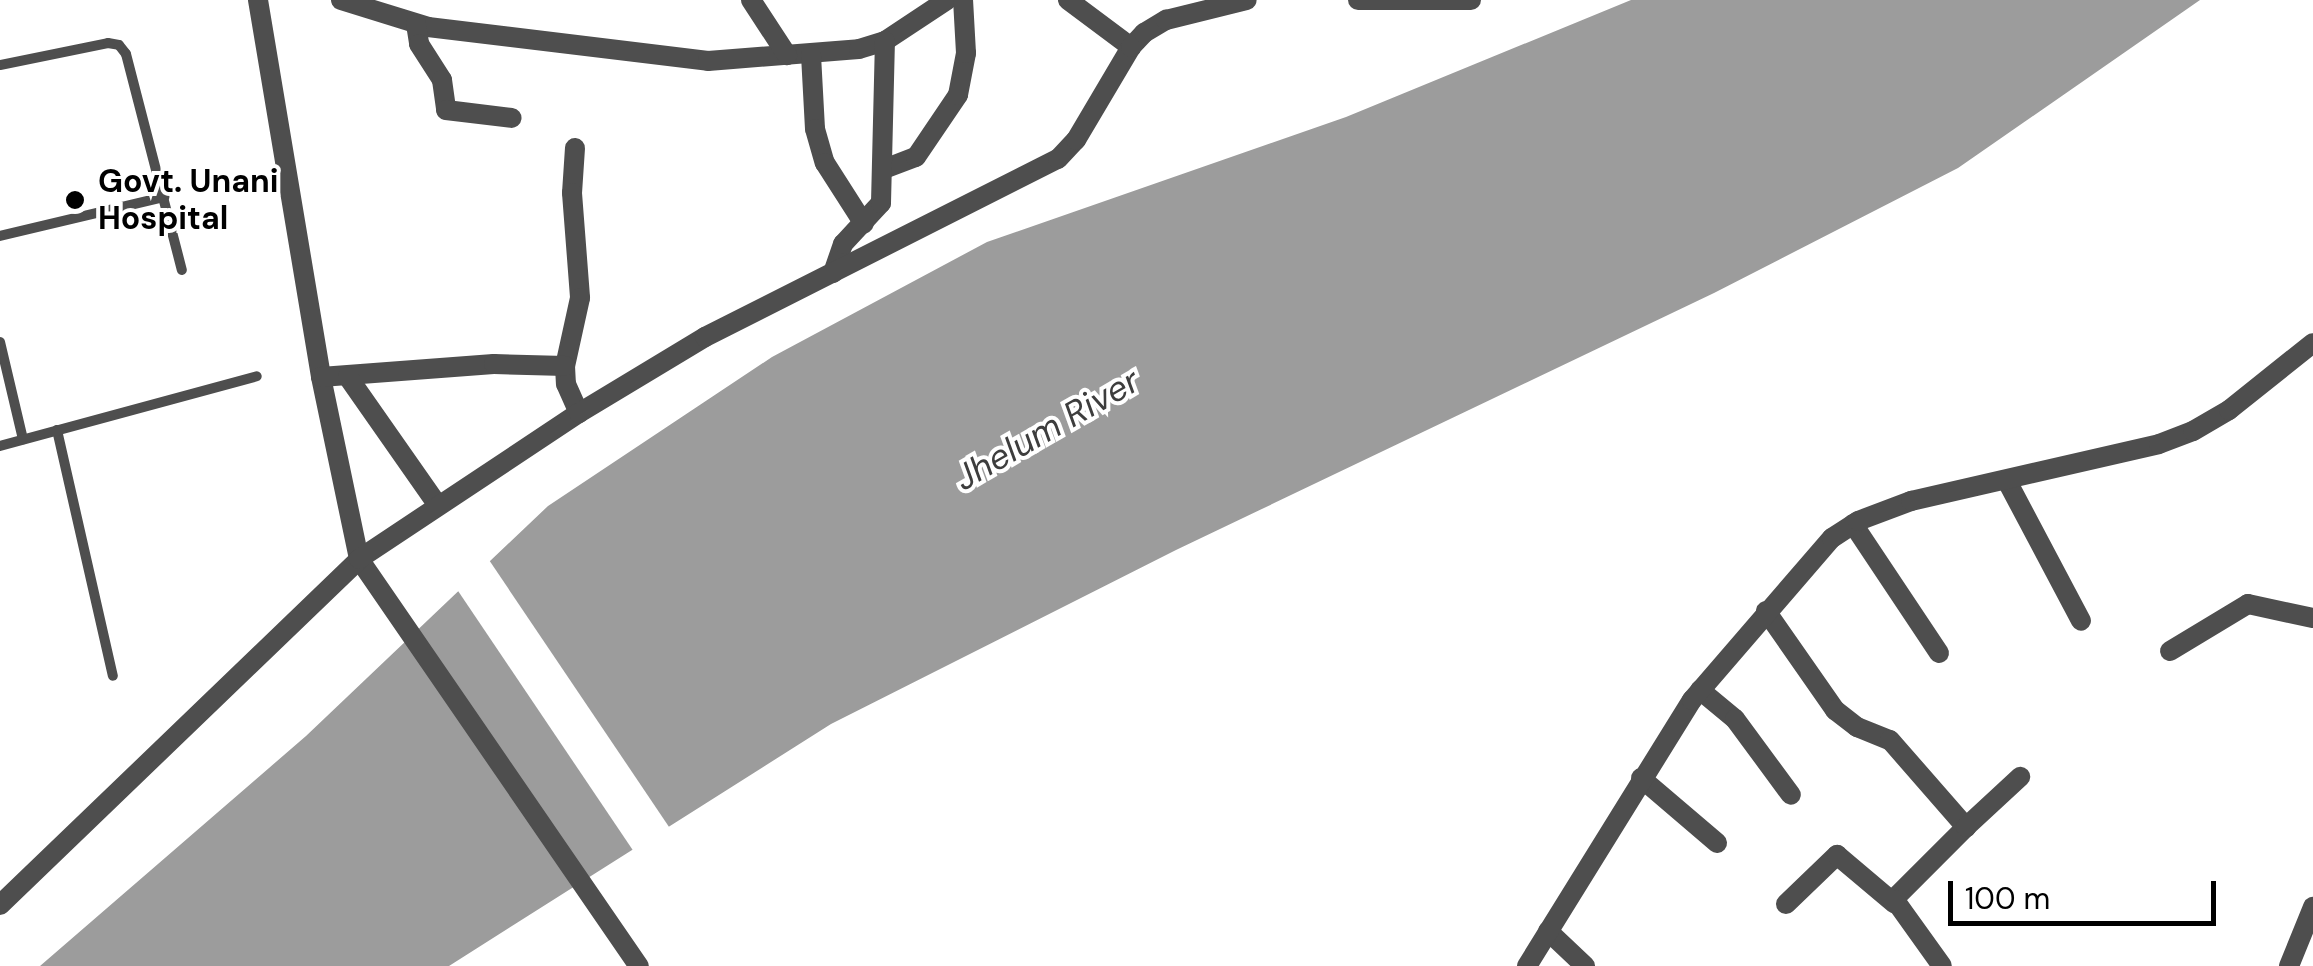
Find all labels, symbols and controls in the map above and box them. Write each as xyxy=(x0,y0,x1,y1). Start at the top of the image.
place label: Govt. Unani Hospital xyxy=(98,163,279,238)
marker: Govt. Unani Hospital xyxy=(62,187,88,213)
water label: Jhelum River xyxy=(947,359,1147,499)
scale bar xyxy=(1953,861,2220,923)
text: 100 m xyxy=(1965,879,2050,918)

